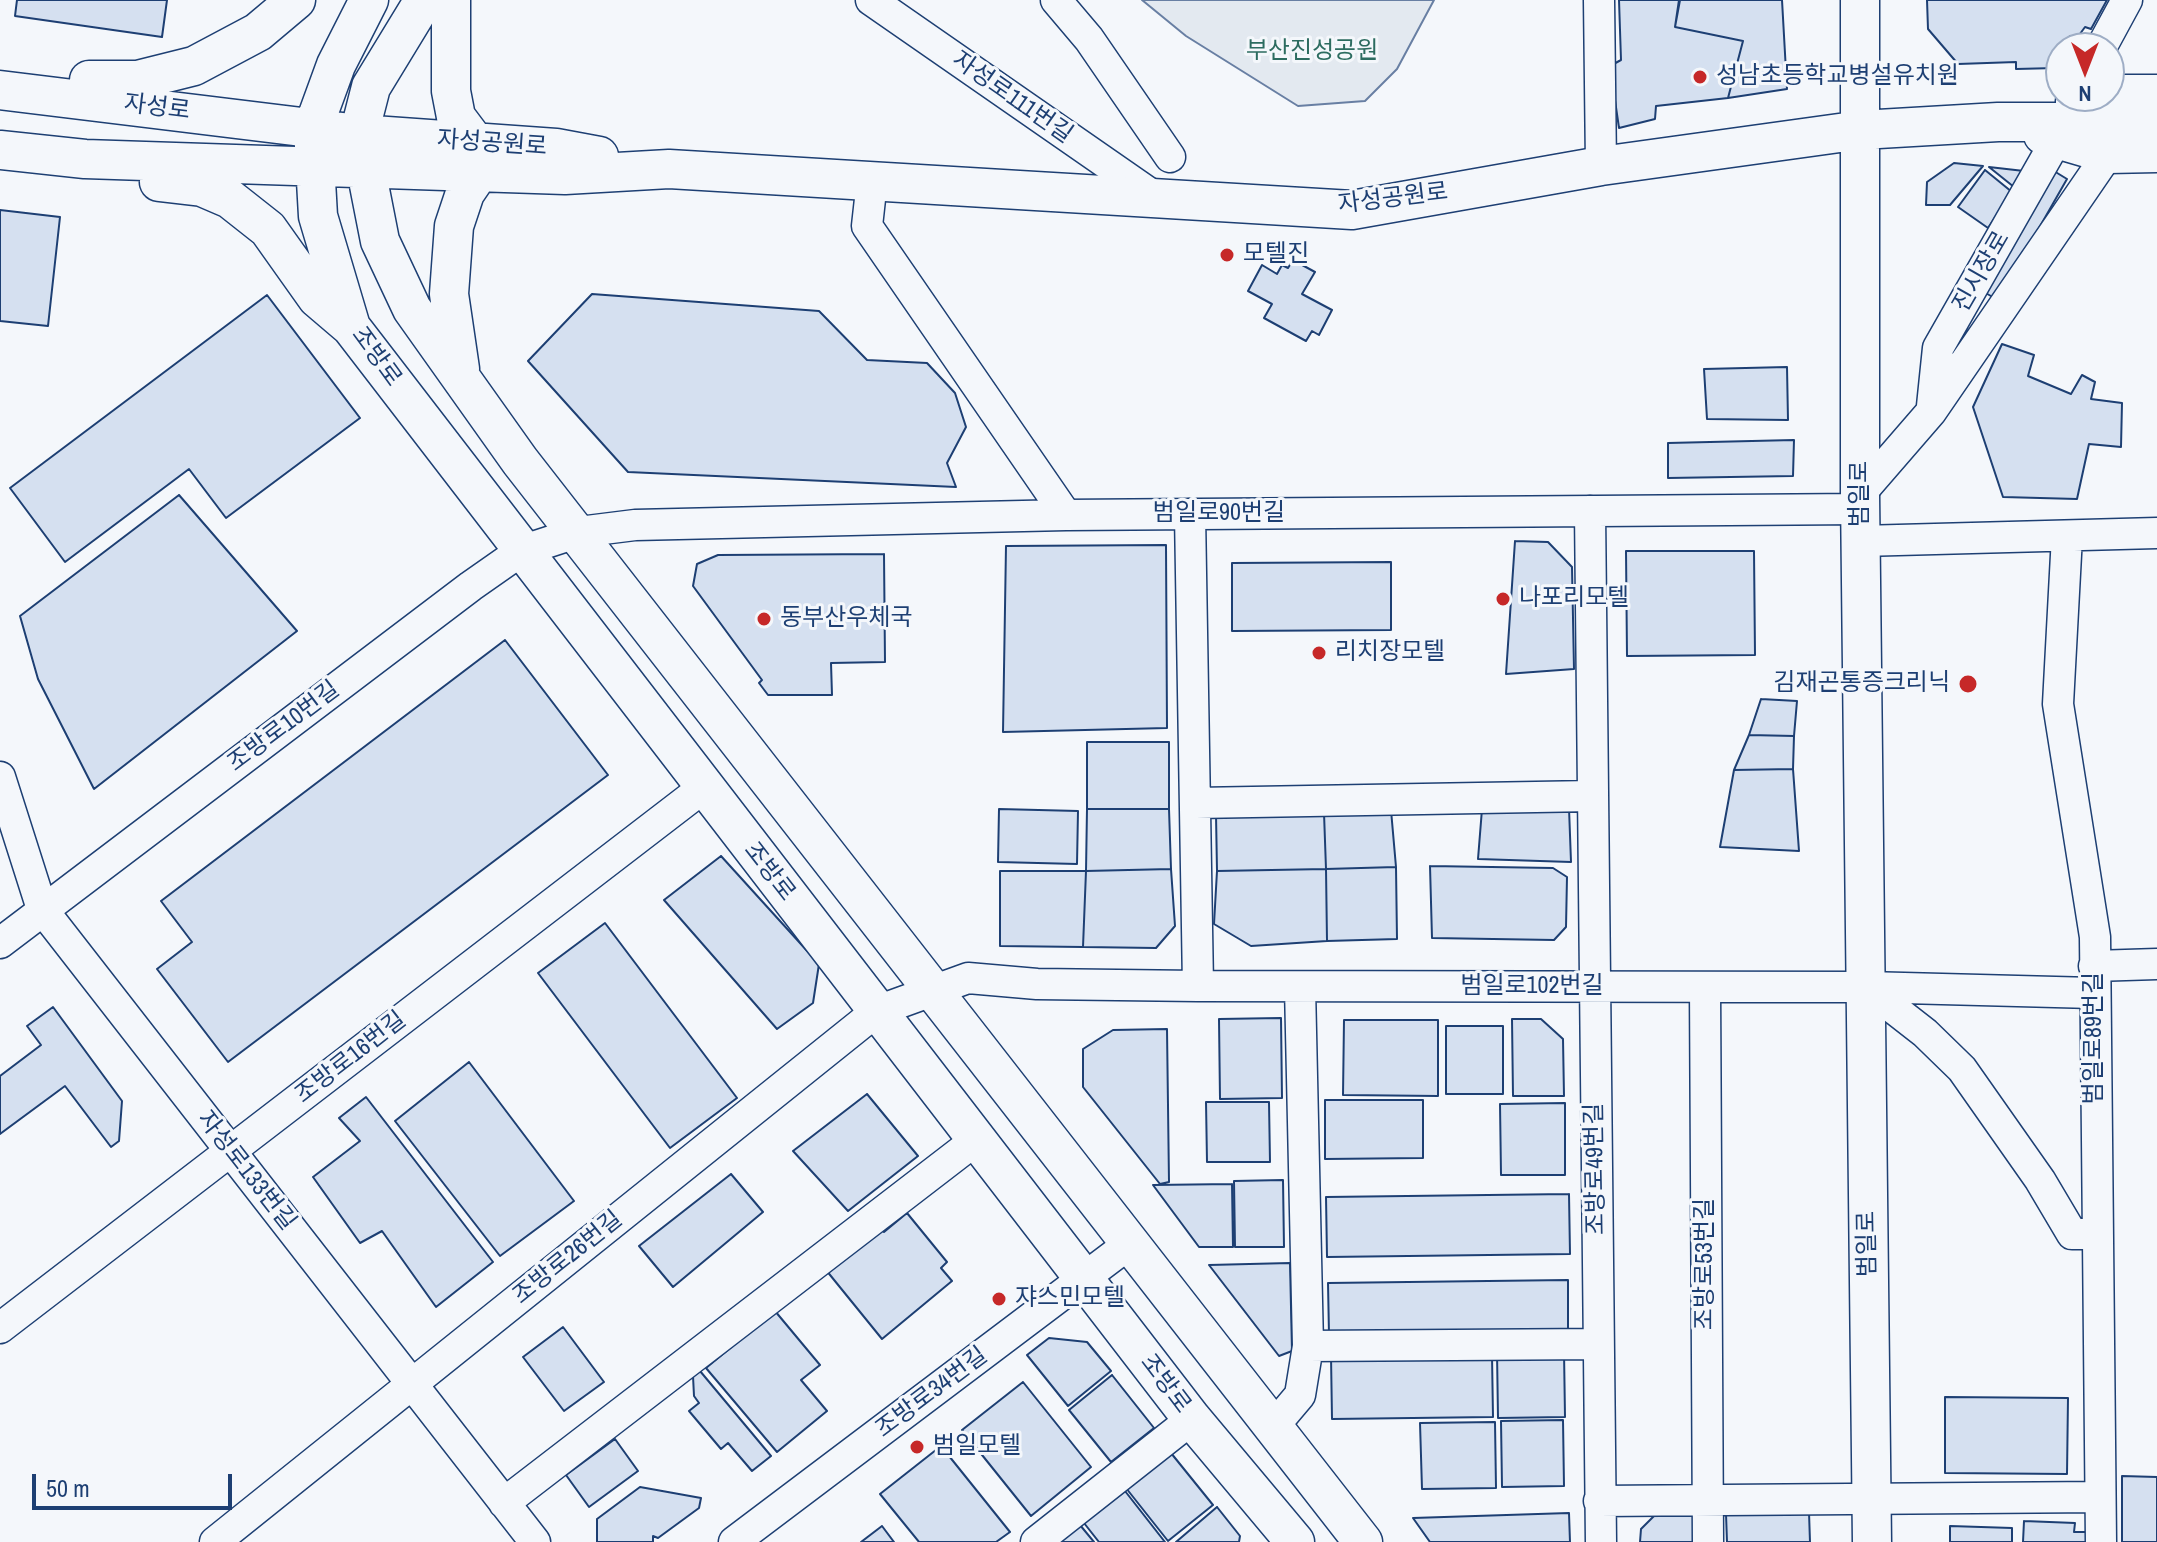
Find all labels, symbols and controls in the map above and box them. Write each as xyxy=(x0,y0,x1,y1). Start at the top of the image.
north arrow xyxy=(2045,32,2125,112)
park label: 부산진성공원 xyxy=(1246,38,1378,66)
street label: 자성로111번길 xyxy=(946,46,1078,150)
place label: 성남초등학교병설유치원 xyxy=(1716,63,1959,91)
marker: 성남초등학교병설유치원 xyxy=(1691,68,1709,86)
text: N xyxy=(2078,79,2092,109)
street label: 자성로 xyxy=(122,90,192,126)
street label: 자성공원로 xyxy=(436,126,548,162)
street label: 자성공원로 xyxy=(1336,178,1450,220)
street label: 진시장로 xyxy=(1947,227,2017,317)
place label: 모텔진 xyxy=(1243,241,1309,269)
marker: 모텔진 xyxy=(1218,246,1236,264)
street label: 조방로 xyxy=(345,322,407,392)
street label: 범일로 xyxy=(1847,461,1875,527)
street label: 범일로90번길 xyxy=(1153,500,1285,528)
place label: 나포리모텔 xyxy=(1519,585,1629,613)
marker: 나포리모텔 xyxy=(1494,590,1512,608)
place label: 동부산우체국 xyxy=(780,605,912,633)
marker: 동부산우체국 xyxy=(755,610,773,628)
place label: 리치장모텔 xyxy=(1335,639,1445,667)
marker: 리치장모텔 xyxy=(1310,644,1328,662)
place label: 김재곤통증크리닉 xyxy=(1773,670,1950,698)
marker: 김재곤통증크리닉 xyxy=(1957,673,1979,695)
street label: 조방로10번길 xyxy=(223,676,345,778)
street label: 조방로 xyxy=(737,837,801,907)
street label: 범일로89번길 xyxy=(2081,972,2109,1104)
street label: 범일로102번길 xyxy=(1460,973,1604,1001)
street label: 조방로16번길 xyxy=(290,1006,412,1110)
street label: 조방로49번길 xyxy=(1580,1103,1612,1235)
street label: 자성로133번길 xyxy=(191,1106,301,1236)
street label: 조방로53번길 xyxy=(1692,1198,1720,1330)
street label: 조방로26번길 xyxy=(508,1205,628,1311)
street label: 범일로 xyxy=(1853,1211,1883,1277)
place label: 쟈스민모텔 xyxy=(1015,1285,1125,1313)
marker: 쟈스민모텔 xyxy=(990,1290,1008,1308)
street label: 조방로34번길 xyxy=(871,1342,993,1444)
street label: 조방로 xyxy=(1134,1349,1196,1419)
place label: 범일모텔 xyxy=(933,1433,1021,1461)
marker: 범일모텔 xyxy=(908,1438,926,1456)
scale bar xyxy=(36,1458,236,1508)
text: 50 m xyxy=(46,1472,90,1504)

